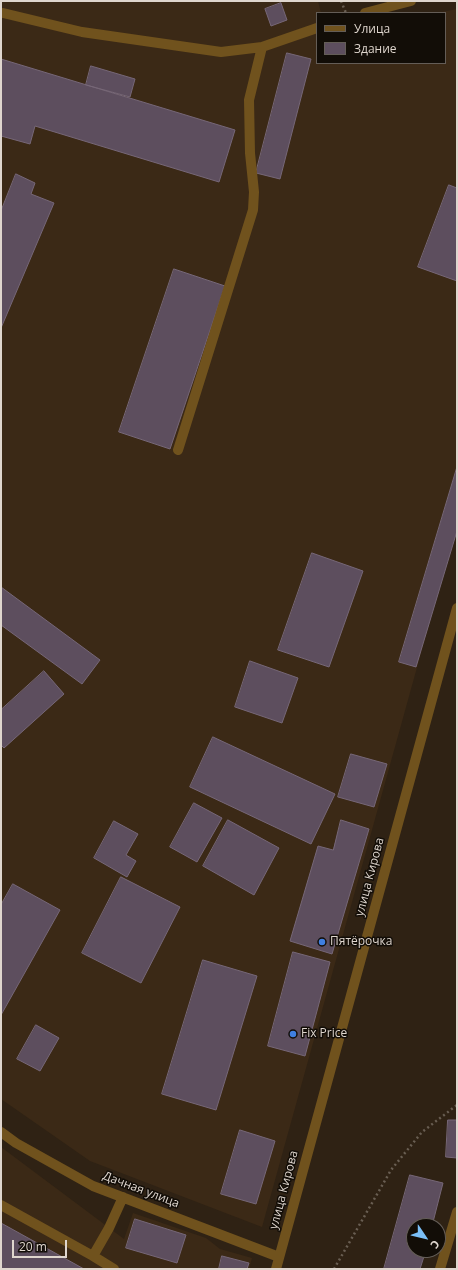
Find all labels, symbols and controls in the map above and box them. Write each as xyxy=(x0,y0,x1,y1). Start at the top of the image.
legend xyxy=(316,12,446,64)
text: Улица xyxy=(354,20,390,37)
text: Здание xyxy=(354,40,397,57)
street label: улица Кирова xyxy=(353,836,387,918)
place label: Пятёрочка xyxy=(330,935,392,949)
marker: Пятёрочка xyxy=(317,937,327,947)
place label: Fix Price xyxy=(301,1027,347,1041)
marker: Fix Price xyxy=(288,1029,298,1039)
street label: улица Кирова xyxy=(267,1149,301,1231)
street label: Дачная улица xyxy=(101,1169,181,1211)
north arrow xyxy=(406,1218,446,1258)
scale bar xyxy=(14,1232,69,1258)
text: С xyxy=(427,1237,444,1252)
text: 20 m xyxy=(19,1238,47,1255)

